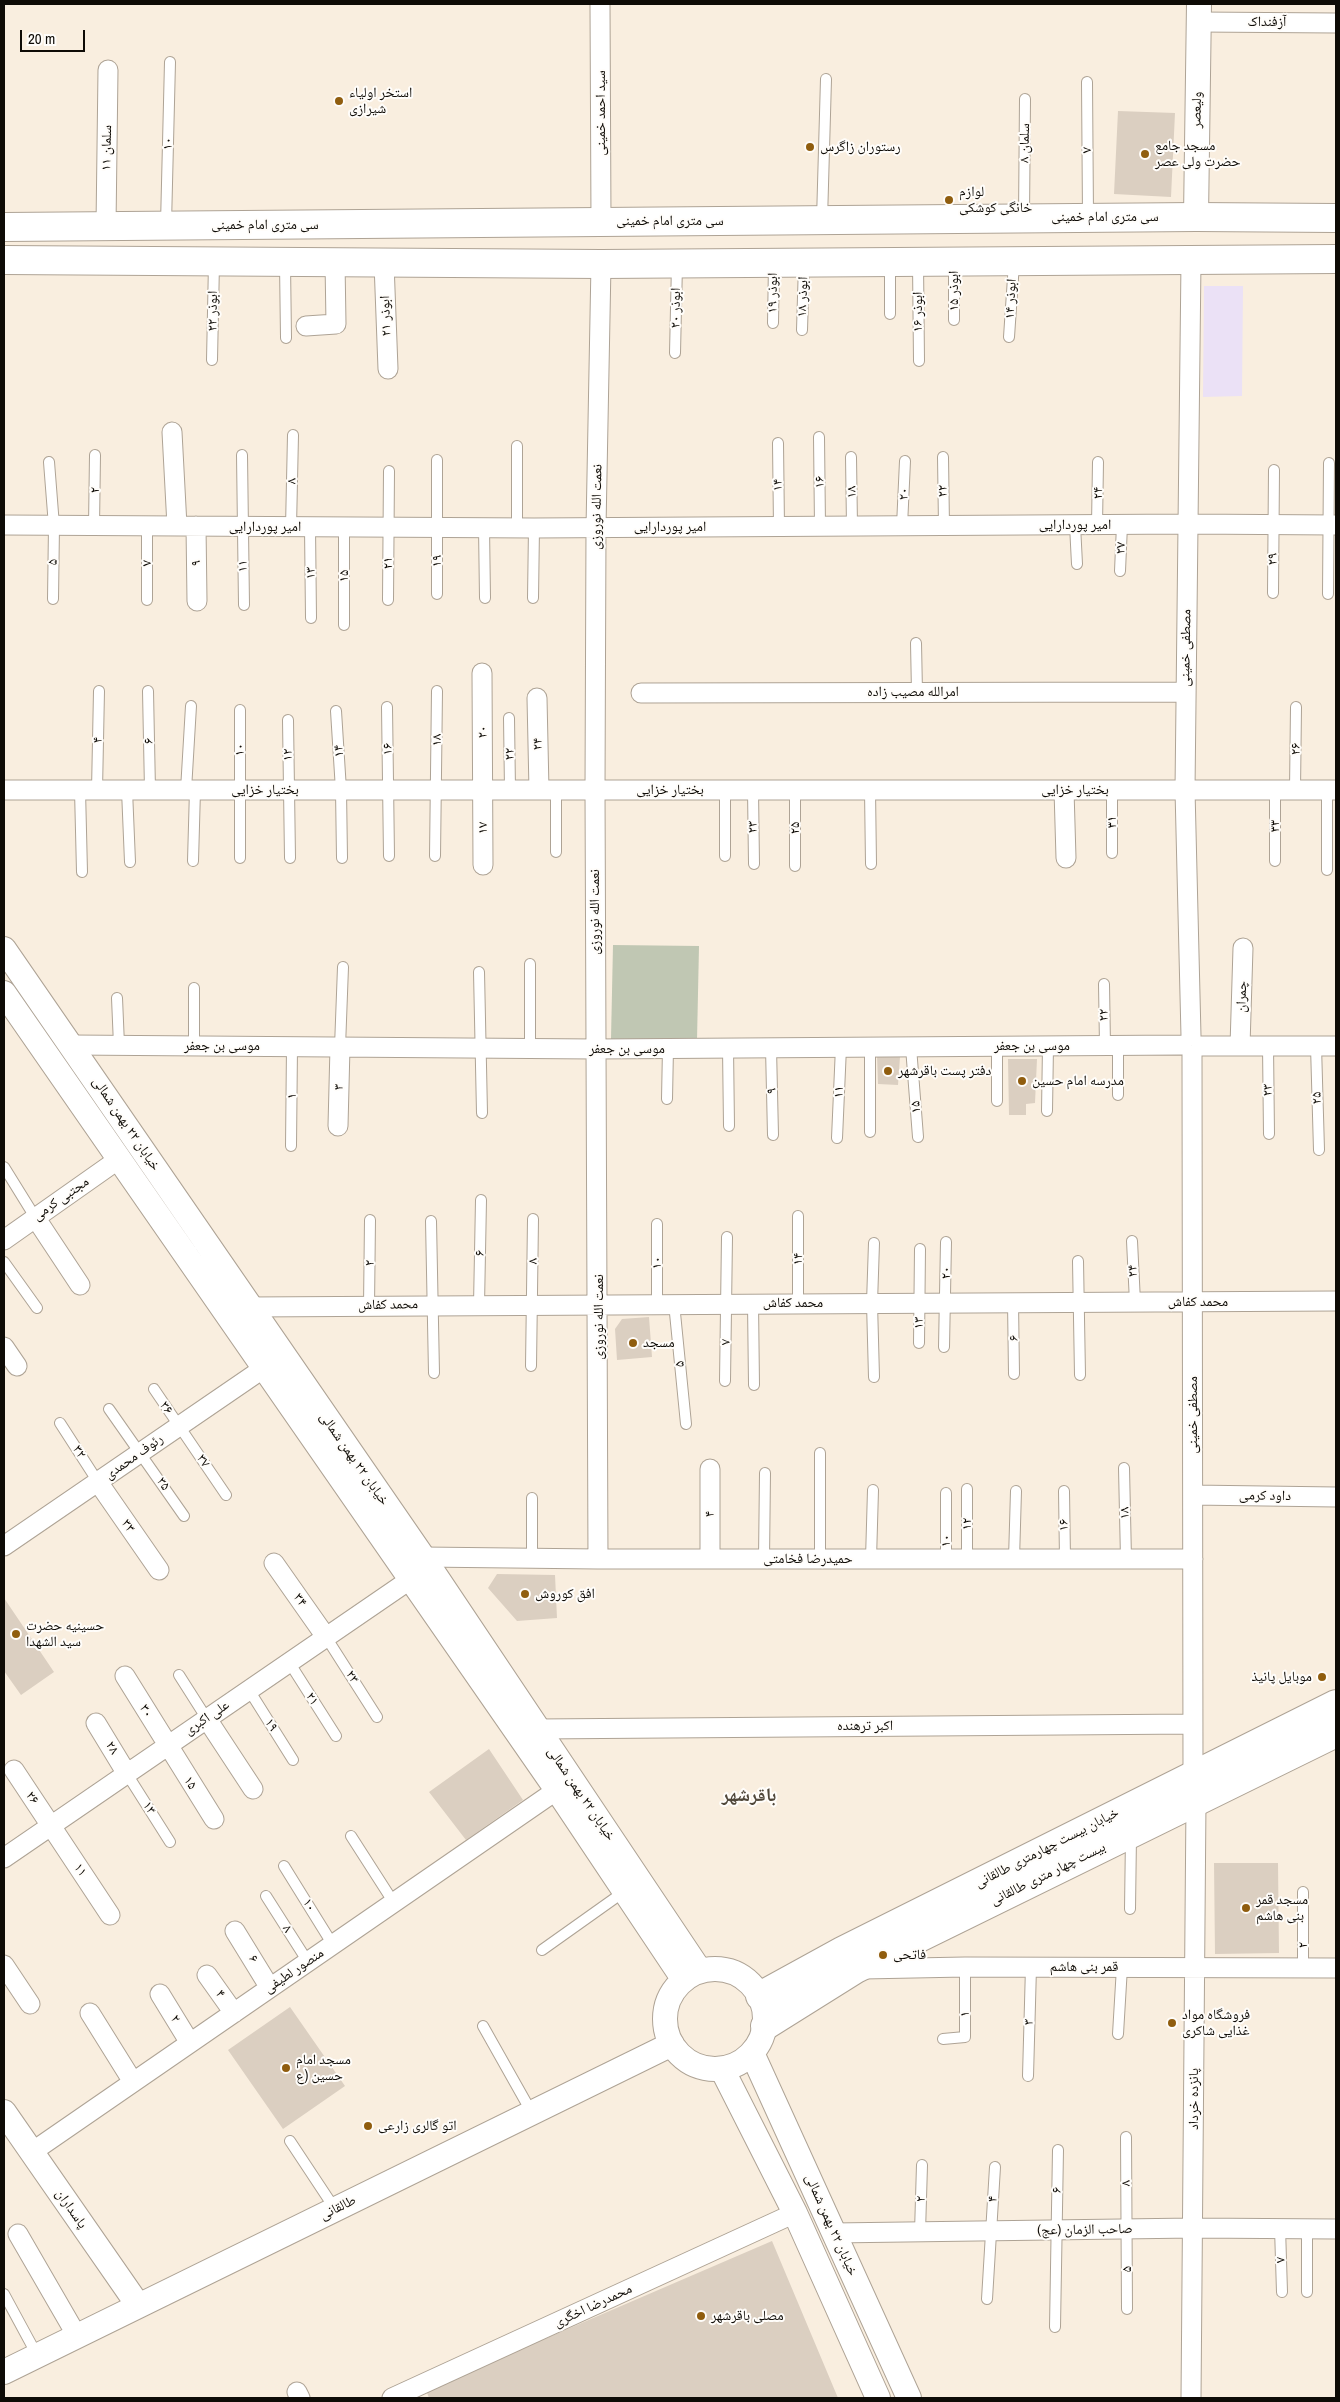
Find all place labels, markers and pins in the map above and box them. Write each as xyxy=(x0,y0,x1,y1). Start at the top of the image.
place label: استخر اولیاء شیرازی xyxy=(349,85,412,118)
marker: استخر اولیاء شیرازی xyxy=(333,95,345,107)
place label: مسجد جامع حضرت ولی عصر xyxy=(1155,138,1240,170)
place label: رستوران زاگرس xyxy=(820,139,901,155)
marker: رستوران زاگرس xyxy=(804,141,816,153)
marker: مسجد جامع حضرت ولی عصر xyxy=(1139,148,1151,160)
place label: لوازم خانگی کوشکی xyxy=(959,184,1032,216)
marker: لوازم خانگی کوشکی xyxy=(943,194,955,206)
place label: دفتر پست باقرشهر xyxy=(898,1063,991,1079)
marker: دفتر پست باقرشهر xyxy=(882,1065,894,1077)
place label: مدرسه امام حسین xyxy=(1032,1073,1124,1089)
marker: مدرسه امام حسین xyxy=(1016,1075,1028,1087)
place label: مسجد xyxy=(643,1335,675,1351)
marker: مسجد xyxy=(627,1337,639,1349)
place label: افق کوروش xyxy=(535,1586,595,1602)
marker: افق کوروش xyxy=(519,1588,531,1600)
place label: حسینیه حضرت سید الشهدا xyxy=(26,1618,104,1650)
marker: حسینیه حضرت سید الشهدا xyxy=(10,1628,22,1640)
place label: موبایل پانیذ xyxy=(1252,1669,1312,1685)
marker: موبایل پانیذ xyxy=(1316,1671,1328,1683)
place label: مسجد قمر بنی هاشم xyxy=(1256,1892,1308,1924)
marker: مسجد قمر بنی هاشم xyxy=(1240,1902,1252,1914)
place label: فاتحی xyxy=(893,1947,926,1963)
marker: فاتحی xyxy=(877,1949,889,1961)
place label: فروشگاه مواد غذایی شاکری xyxy=(1182,2007,1250,2040)
marker: فروشگاه مواد غذایی شاکری xyxy=(1166,2017,1178,2029)
place label: مسجد امام حسین (ع xyxy=(296,2052,351,2084)
marker: مسجد امام حسین (ع xyxy=(280,2062,292,2074)
place label: اتو گالری زارعی xyxy=(378,2118,457,2134)
marker: اتو گالری زارعی xyxy=(362,2120,374,2132)
place label: مصلی باقرشهر xyxy=(711,2308,784,2324)
marker: مصلی باقرشهر xyxy=(695,2310,707,2322)

